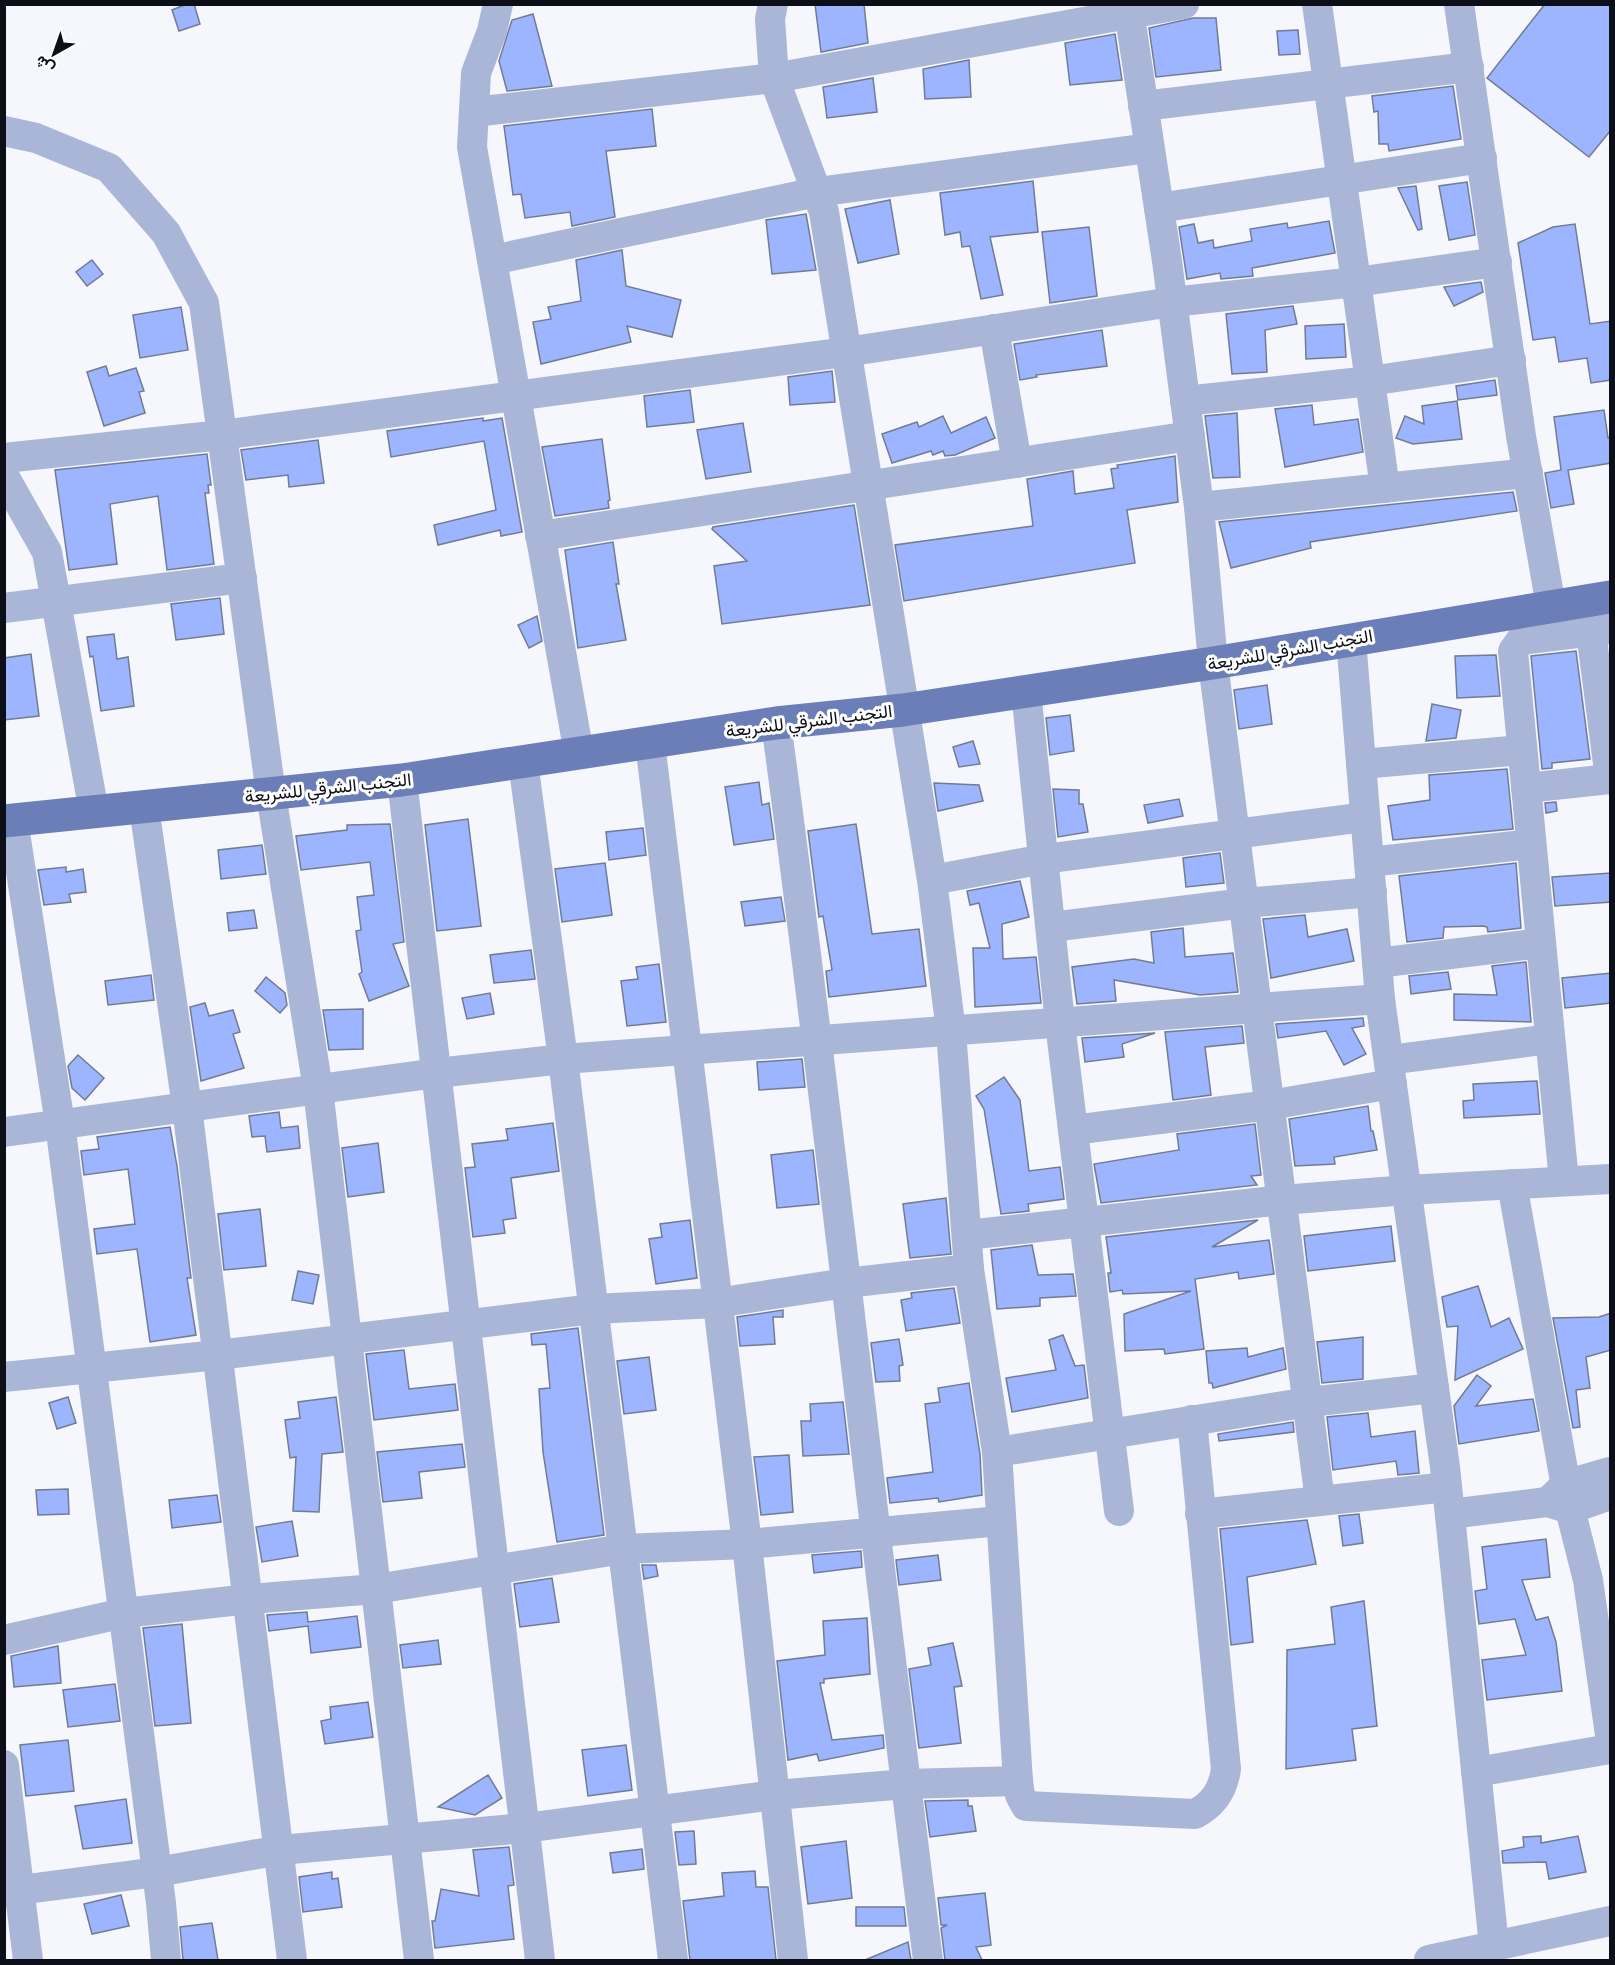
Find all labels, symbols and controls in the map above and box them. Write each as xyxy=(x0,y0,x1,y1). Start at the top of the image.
north arrow xyxy=(24,24,84,84)
text: ش xyxy=(31,52,58,79)
street label: التجنب الشرقي للشريعة xyxy=(1206,625,1375,679)
street label: التجنب الشرقي للشريعة xyxy=(725,700,894,746)
street label: التجنب الشرقي للشريعة xyxy=(244,768,413,812)

